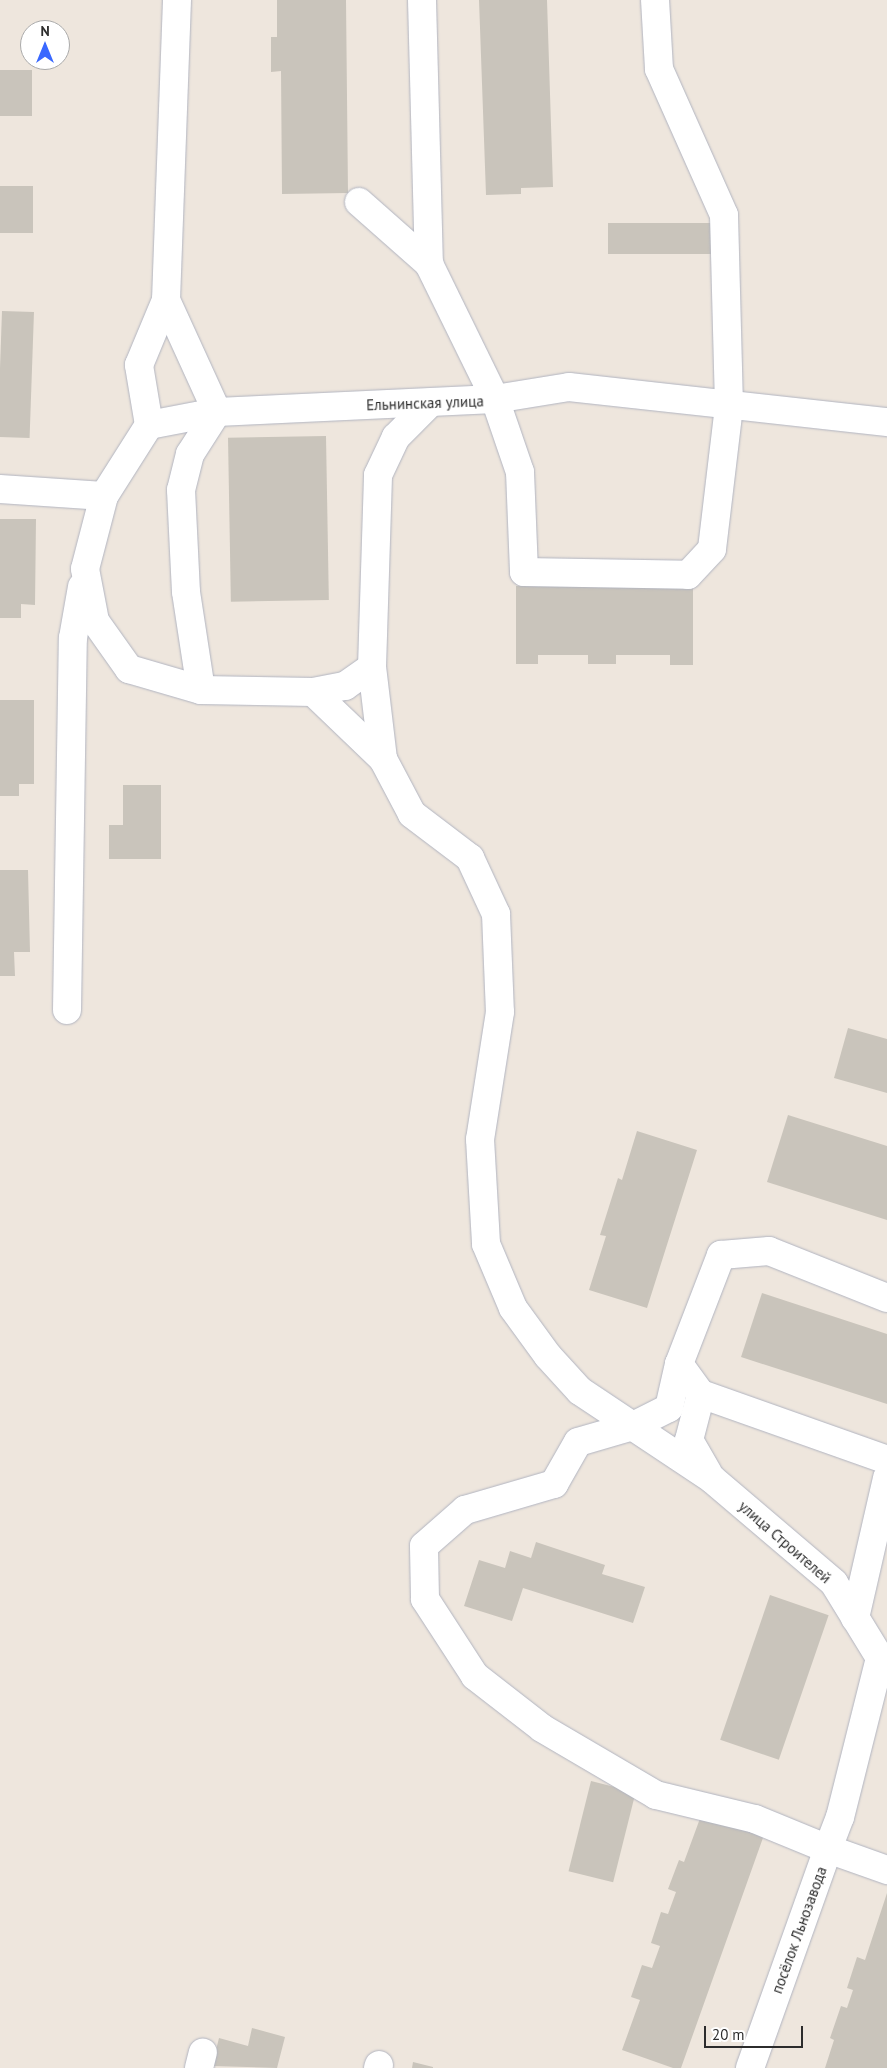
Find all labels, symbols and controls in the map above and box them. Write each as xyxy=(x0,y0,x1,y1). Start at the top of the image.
north arrow xyxy=(20,20,70,70)
text: N xyxy=(40,22,50,40)
street label: Ельнинская улица xyxy=(366,392,484,414)
street label: улица Строителей xyxy=(735,1497,835,1587)
street label: посёлок Льнозавода xyxy=(768,1864,830,1996)
scale bar xyxy=(707,2016,806,2048)
text: 20 m xyxy=(712,2025,745,2044)

